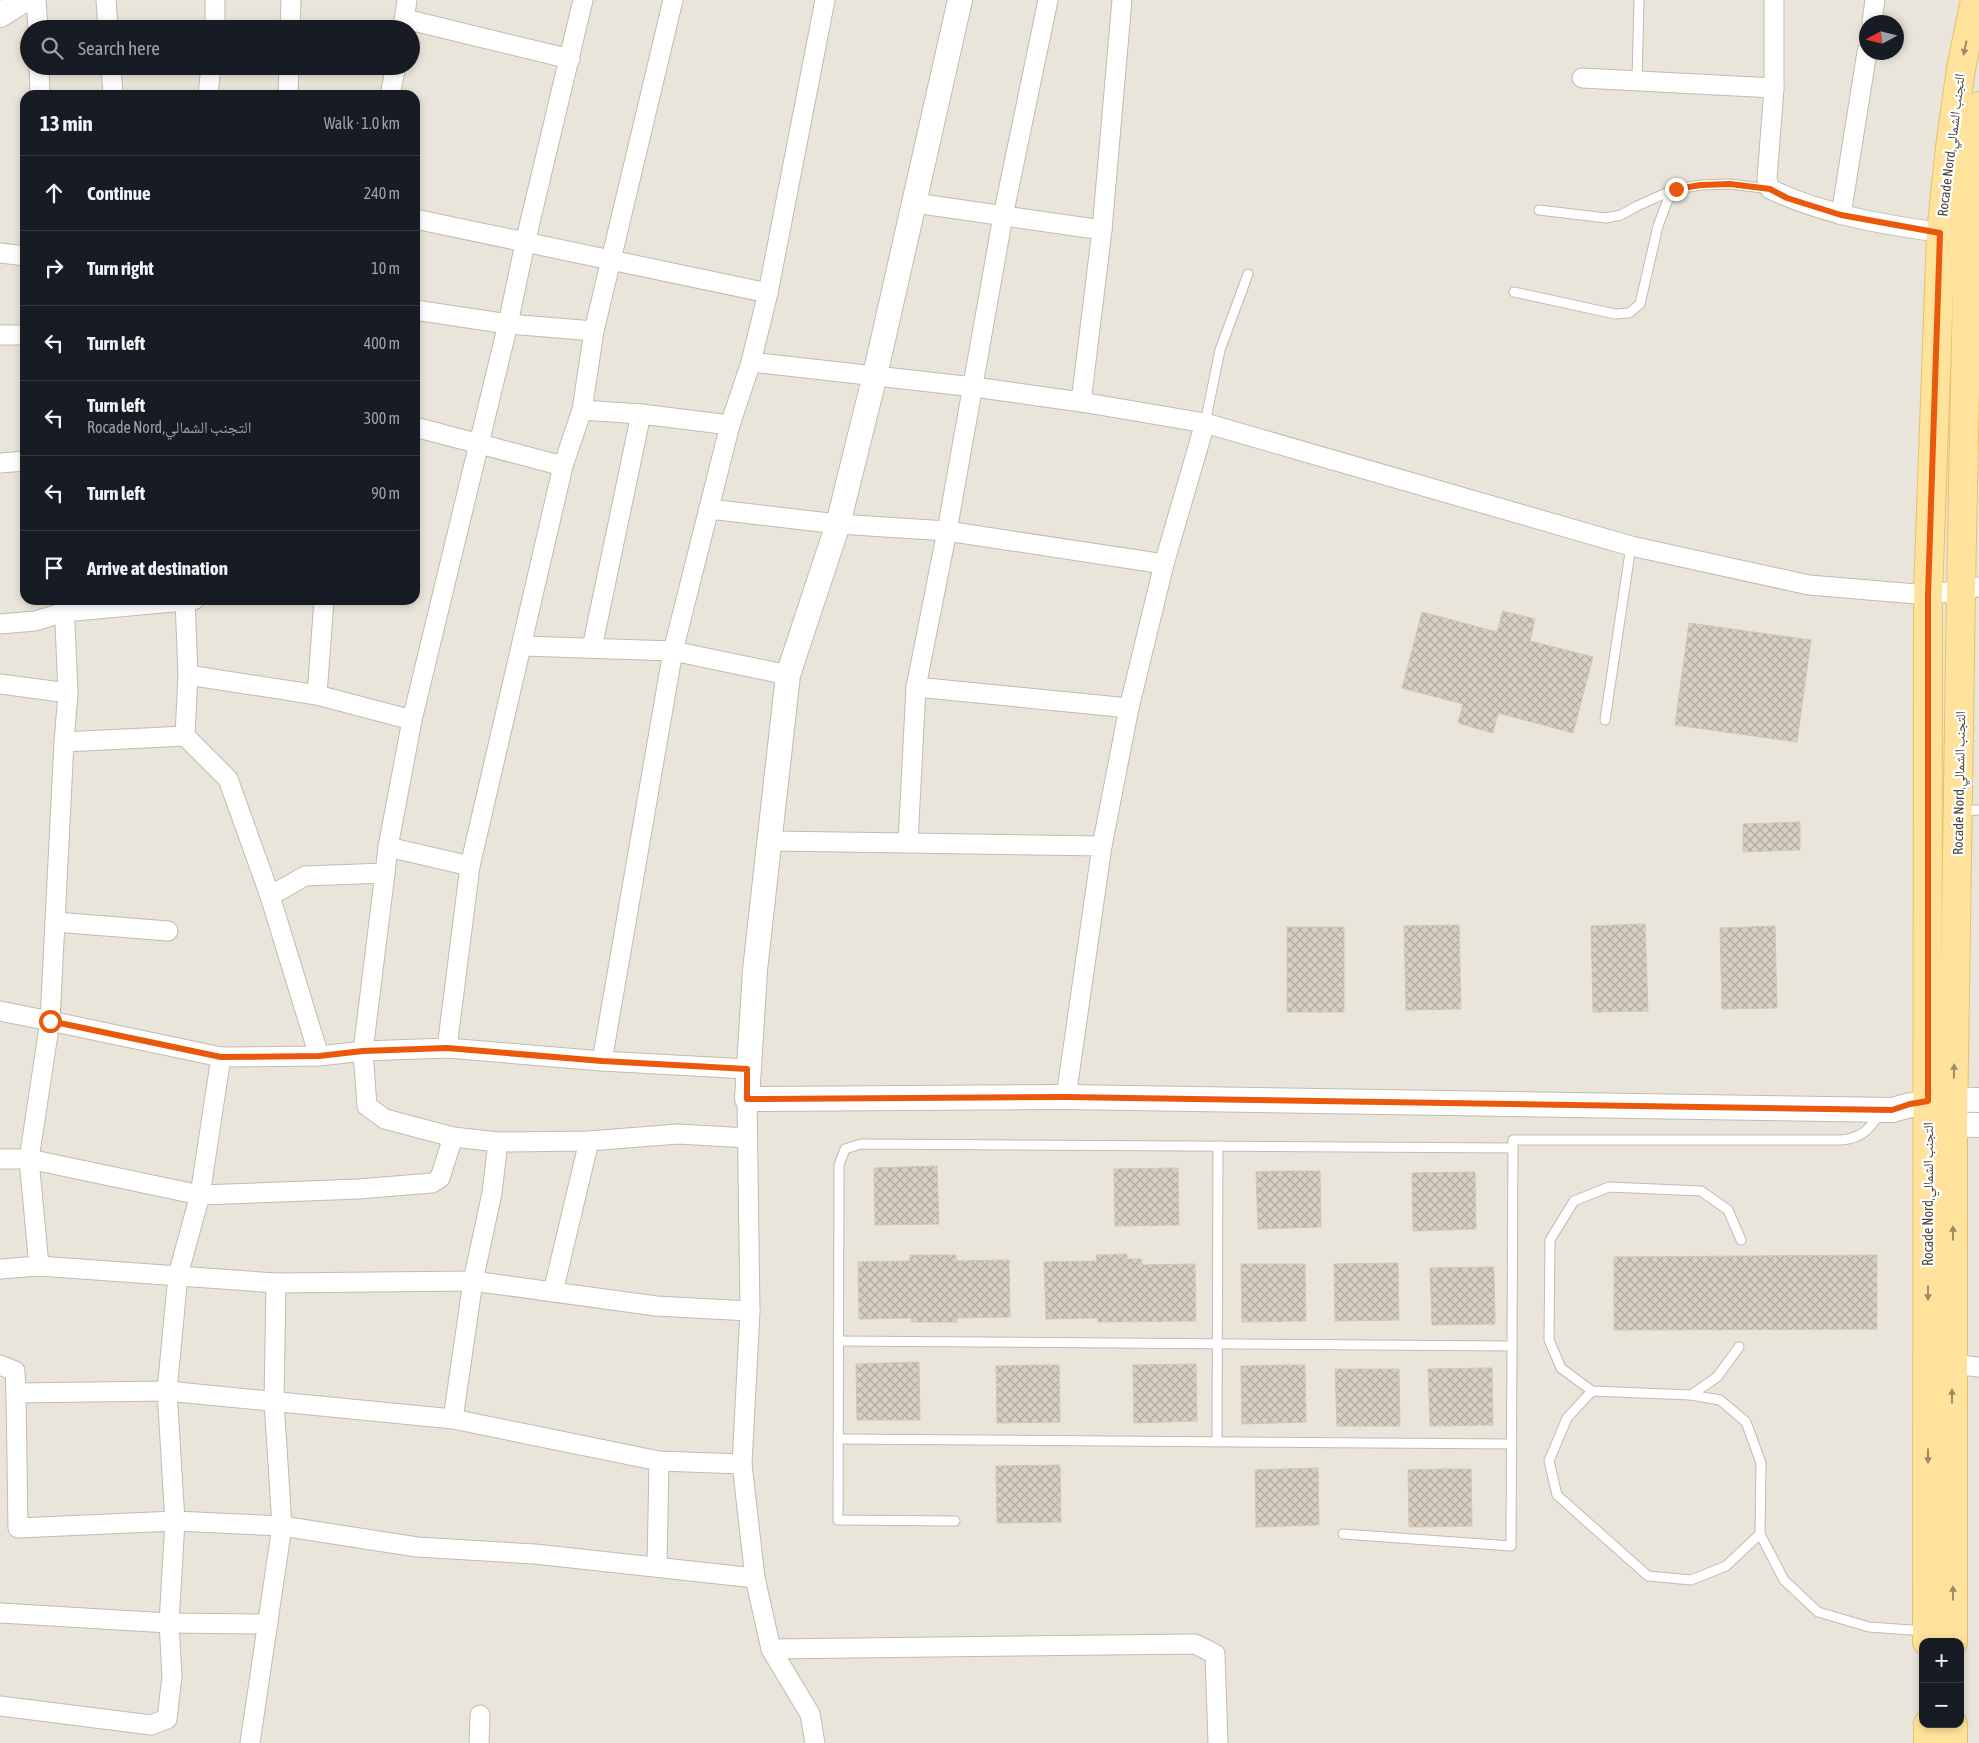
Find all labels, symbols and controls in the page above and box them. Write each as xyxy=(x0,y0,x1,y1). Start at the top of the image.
north arrow xyxy=(1859,15,1904,60)
search box xyxy=(20,20,420,75)
icon: search xyxy=(38,34,66,62)
text: Search here xyxy=(78,37,160,59)
one-way arrow xyxy=(1961,40,1969,56)
street label: Rocade Nord,التجنب الشمالي xyxy=(1934,73,1971,218)
text: 13 min xyxy=(40,111,93,135)
text: Walk · 1.0 km xyxy=(324,114,400,132)
route end xyxy=(1665,178,1688,201)
icon: ahead xyxy=(40,179,68,207)
text: Continue xyxy=(87,182,151,204)
text: 240 m xyxy=(364,184,400,202)
icon: right xyxy=(40,254,68,282)
text: Turn right xyxy=(87,257,154,279)
text: 10 m xyxy=(371,259,400,277)
icon: left xyxy=(40,329,68,357)
text: Turn left xyxy=(87,332,145,354)
text: 400 m xyxy=(364,334,400,352)
text: Turn left xyxy=(87,394,145,416)
icon: left xyxy=(40,404,68,432)
text: 300 m xyxy=(364,409,400,427)
text: Rocade Nord,التجنب الشمالي xyxy=(87,418,251,436)
icon: left xyxy=(40,479,68,507)
text: Turn left xyxy=(87,482,145,504)
text: 90 m xyxy=(371,484,400,502)
icon: arrive xyxy=(40,554,68,582)
text: Arrive at destination xyxy=(87,557,228,579)
street label: Rocade Nord,التجنب الشمالي xyxy=(1950,711,1972,855)
route start xyxy=(39,1010,62,1033)
one-way arrow xyxy=(1951,1062,1959,1078)
street label: Rocade Nord,التجنب الشمالي xyxy=(1920,1122,1940,1266)
one-way arrow xyxy=(1949,1225,1957,1241)
one-way arrow xyxy=(1924,1285,1932,1301)
one-way arrow xyxy=(1948,1387,1956,1403)
one-way arrow xyxy=(1924,1448,1932,1464)
one-way arrow xyxy=(1948,1585,1956,1601)
map controls xyxy=(1919,1638,1964,1728)
button: + xyxy=(1919,1638,1964,1683)
button: − xyxy=(1919,1683,1964,1728)

